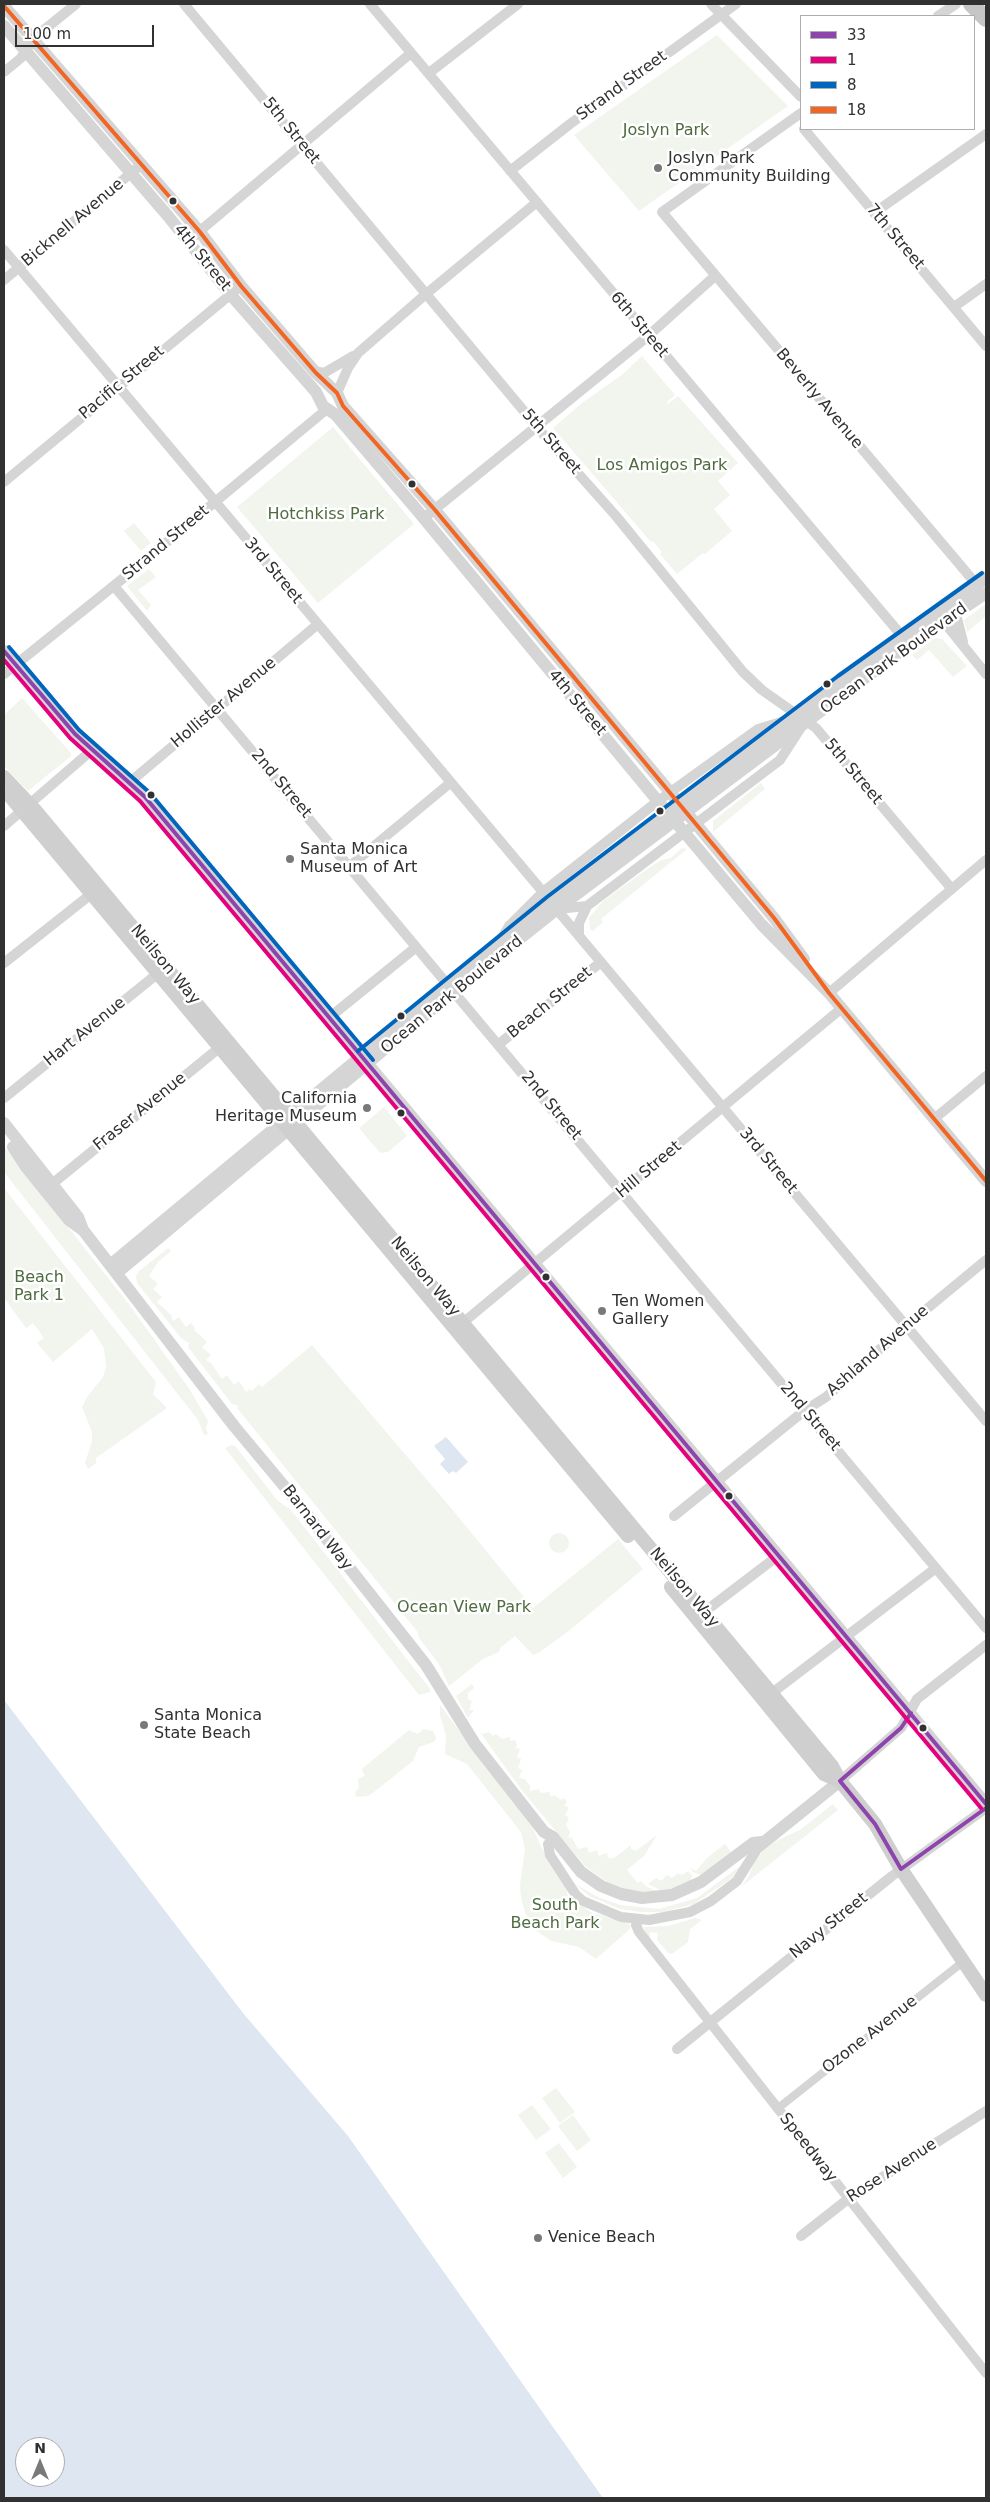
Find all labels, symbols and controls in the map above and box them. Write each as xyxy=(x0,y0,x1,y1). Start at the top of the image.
scale bar xyxy=(18,15,156,47)
legend xyxy=(800,15,975,130)
text: 100 m xyxy=(23,25,71,43)
text: 33 xyxy=(847,26,866,44)
street label: Strand Street xyxy=(573,47,671,125)
text: 1 xyxy=(847,51,857,69)
text: 8 xyxy=(847,76,857,94)
street label: 5th Street xyxy=(258,94,324,168)
text: 18 xyxy=(847,101,866,119)
park label: Joslyn Park xyxy=(623,121,709,141)
place label: Joslyn Park Community Building xyxy=(668,149,831,187)
marker: Joslyn Park Community Building xyxy=(652,162,664,174)
street label: Bicknell Avenue xyxy=(18,175,128,271)
unlabelled marker xyxy=(168,196,178,206)
street label: 7th Street xyxy=(862,200,928,274)
street label: 4th Street xyxy=(169,221,235,295)
street label: 6th Street xyxy=(606,288,672,362)
street label: Pacific Street xyxy=(76,342,168,424)
street label: Beverly Avenue xyxy=(771,345,867,453)
street label: 5th Street xyxy=(517,405,585,479)
park label: Los Amigos Park xyxy=(597,456,727,476)
unlabelled marker xyxy=(407,479,417,489)
street label: Strand Street xyxy=(119,501,213,585)
park label: Hotchkiss Park xyxy=(267,505,385,525)
street label: 3rd Street xyxy=(240,534,306,608)
street label: Ocean Park Boulevard xyxy=(817,599,971,719)
street label: Hollister Avenue xyxy=(168,654,280,752)
street label: 4th Street xyxy=(544,666,610,740)
unlabelled marker xyxy=(822,679,832,689)
street label: 5th Street xyxy=(820,735,886,809)
street label: 2nd Street xyxy=(247,746,315,822)
unlabelled marker xyxy=(146,790,156,800)
unlabelled marker xyxy=(655,806,665,816)
place label: Santa Monica Museum of Art xyxy=(300,840,417,878)
marker: Santa Monica Museum of Art xyxy=(284,853,296,865)
street label: Neilson Way xyxy=(126,921,204,1009)
street label: Ocean Park Boulevard xyxy=(377,932,527,1058)
street label: Beach Street xyxy=(504,963,596,1043)
street label: Hart Avenue xyxy=(40,993,130,1071)
unlabelled marker xyxy=(396,1011,406,1021)
street label: 2nd Street xyxy=(517,1068,585,1144)
street label: Fraser Avenue xyxy=(90,1069,190,1155)
place label: California Heritage Museum xyxy=(215,1089,357,1127)
marker: California Heritage Museum xyxy=(361,1102,373,1114)
unlabelled marker xyxy=(396,1108,406,1118)
street label: 3rd Street xyxy=(735,1124,801,1198)
street label: Hill Street xyxy=(613,1137,685,1203)
street label: Neilson Way xyxy=(386,1233,464,1321)
park label: Beach Park 1 xyxy=(14,1268,64,1306)
unlabelled marker xyxy=(541,1272,551,1282)
place label: Ten Women Gallery xyxy=(612,1292,704,1330)
street label: Ashland Avenue xyxy=(823,1302,933,1400)
marker: Ten Women Gallery xyxy=(596,1305,608,1317)
street label: 2nd Street xyxy=(776,1379,844,1455)
street label: Barnard Way xyxy=(278,1482,356,1574)
unlabelled marker xyxy=(724,1491,734,1501)
street label: Neilson Way xyxy=(645,1544,723,1632)
park label: Ocean View Park xyxy=(397,1598,531,1618)
place label: Santa Monica State Beach xyxy=(154,1706,262,1744)
marker: Santa Monica State Beach xyxy=(138,1719,150,1731)
unlabelled marker xyxy=(918,1723,928,1733)
street label: Navy Street xyxy=(786,1889,872,1963)
park label: South Beach Park xyxy=(510,1896,600,1934)
street label: Ozone Avenue xyxy=(819,1992,921,2078)
street label: Speedway xyxy=(775,2110,841,2186)
street label: Rose Avenue xyxy=(844,2135,940,2207)
place label: Venice Beach xyxy=(548,2228,655,2248)
marker: Venice Beach xyxy=(532,2232,544,2244)
north arrow xyxy=(15,2437,65,2487)
text: N xyxy=(34,2440,46,2456)

